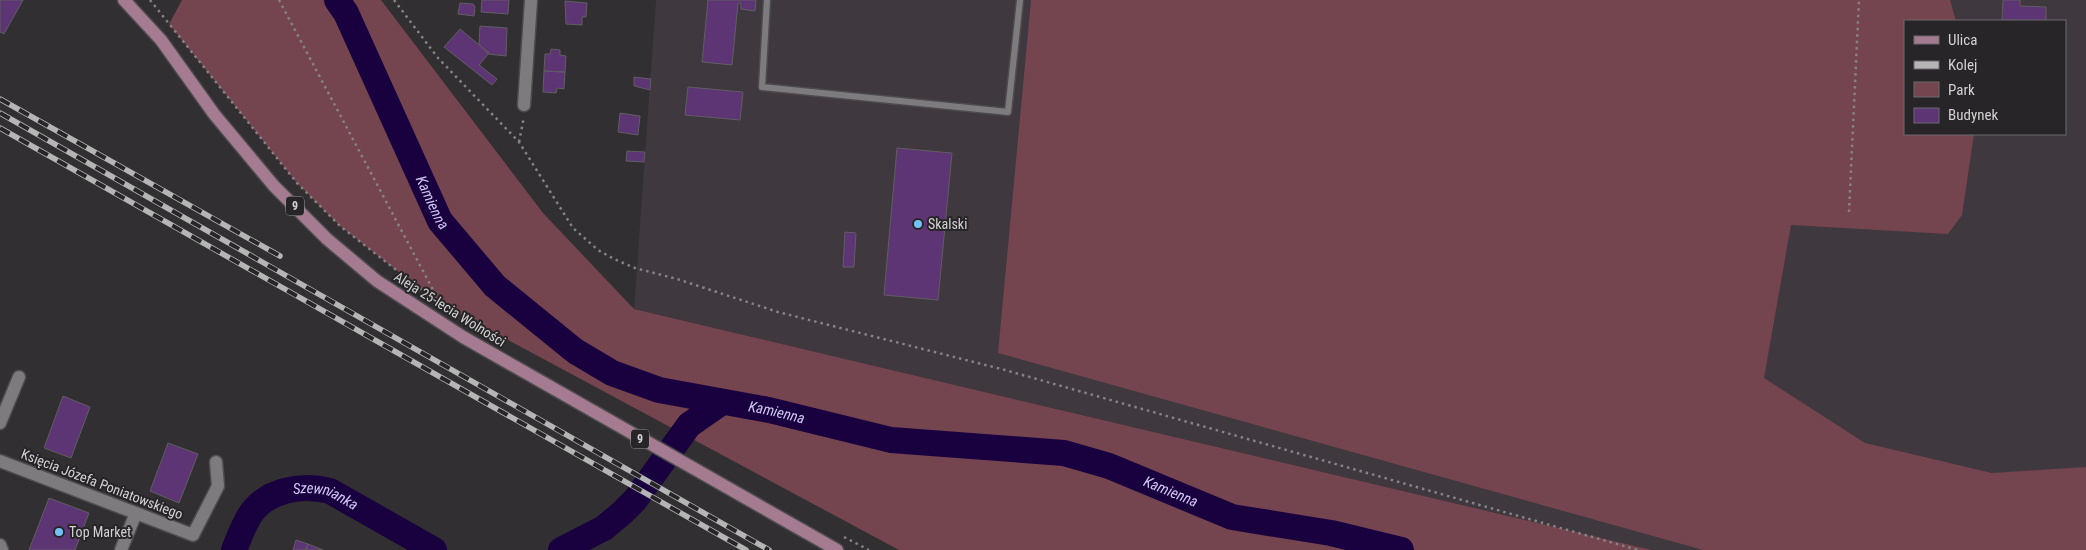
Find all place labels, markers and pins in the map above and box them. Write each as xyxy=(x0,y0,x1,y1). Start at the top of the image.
place label: Skalski xyxy=(928,216,967,232)
marker: Skalski xyxy=(912,218,924,230)
place label: Top Market xyxy=(69,524,131,540)
marker: Top Market xyxy=(53,526,65,538)

